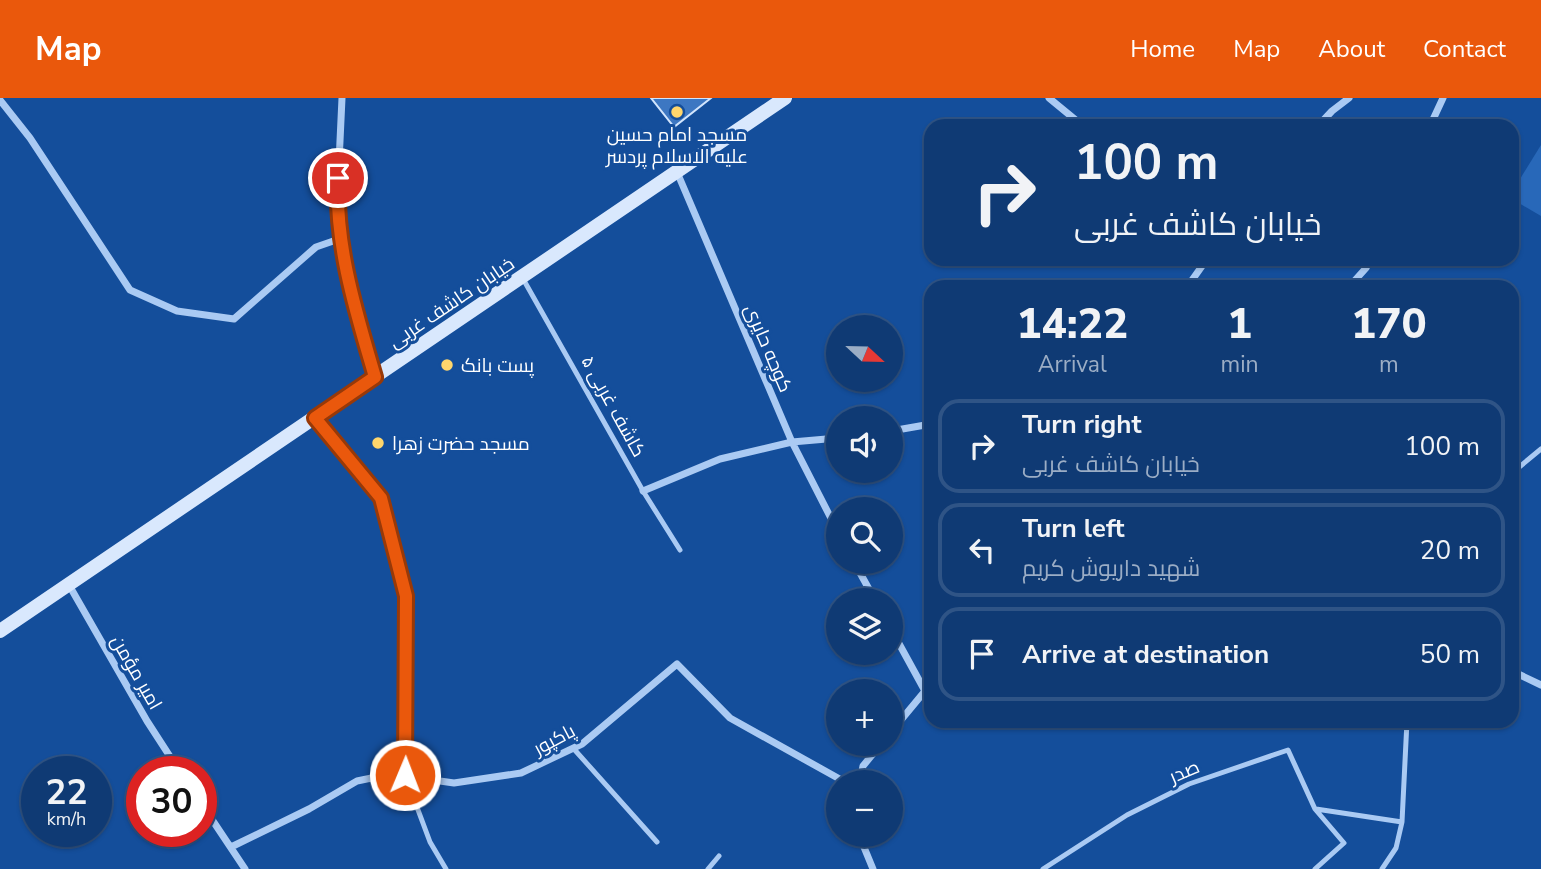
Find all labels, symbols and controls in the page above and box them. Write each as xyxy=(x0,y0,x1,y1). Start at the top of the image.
text: Map xyxy=(35,27,102,72)
text: Home xyxy=(1130,33,1195,65)
text: Map xyxy=(1233,33,1280,65)
text: About xyxy=(1318,33,1385,65)
text: Contact xyxy=(1423,33,1506,65)
marker: مسجد امام حسین علیه الاسلام پردسر xyxy=(669,104,685,120)
place label: مسجد امام حسین علیه الاسلام پردسر xyxy=(605,122,748,170)
text: 100 m xyxy=(1074,129,1218,196)
icon: right xyxy=(959,147,1050,238)
pin xyxy=(308,148,368,208)
icon: arrive xyxy=(319,159,357,197)
text: خیابان کاشف غربی xyxy=(1074,203,1321,246)
street label: خیابان کاشف غربی xyxy=(383,251,520,355)
text: 14:22 xyxy=(1016,296,1128,353)
text: 1 xyxy=(1227,296,1252,353)
text: 170 xyxy=(1351,296,1427,353)
street label: کوچه حایری xyxy=(738,300,798,396)
north arrow xyxy=(826,315,903,392)
map controls xyxy=(826,315,903,847)
text: Arrival xyxy=(1038,349,1107,380)
text: min xyxy=(1221,349,1259,380)
text: m xyxy=(1379,349,1399,380)
street label: کاشف غربی ۵ xyxy=(575,351,652,462)
place label: پست بانک xyxy=(461,353,534,379)
marker: پست بانک xyxy=(439,357,455,373)
button: sound xyxy=(826,406,903,483)
text: Turn right xyxy=(1022,407,1141,442)
icon: right xyxy=(963,427,1001,465)
text: 100 m xyxy=(1404,429,1480,464)
place label: مسجد حضرت زهرا xyxy=(392,431,530,457)
marker: مسجد حضرت زهرا xyxy=(370,435,386,451)
text: خیابان کاشف غربی xyxy=(1022,449,1200,480)
button: search xyxy=(826,497,903,574)
text: Turn left xyxy=(1022,511,1125,546)
icon: left xyxy=(963,531,1001,569)
text: 20 m xyxy=(1420,533,1480,568)
text: شهید داریوش کریم xyxy=(1022,553,1200,584)
button: layers xyxy=(826,588,903,665)
street label: امیر مؤمن xyxy=(104,630,168,715)
icon: arrive xyxy=(963,635,1001,673)
text: Arrive at destination xyxy=(1022,637,1269,672)
text: 50 m xyxy=(1420,637,1480,672)
button: + xyxy=(826,679,903,756)
street label: پاکپور xyxy=(528,718,580,762)
position arrow xyxy=(368,738,442,812)
street label: صدر xyxy=(1164,754,1204,790)
speed limit sign: 30 xyxy=(126,756,217,847)
text: 22 xyxy=(45,769,88,816)
button: − xyxy=(826,770,903,847)
text: km/h xyxy=(47,807,86,831)

